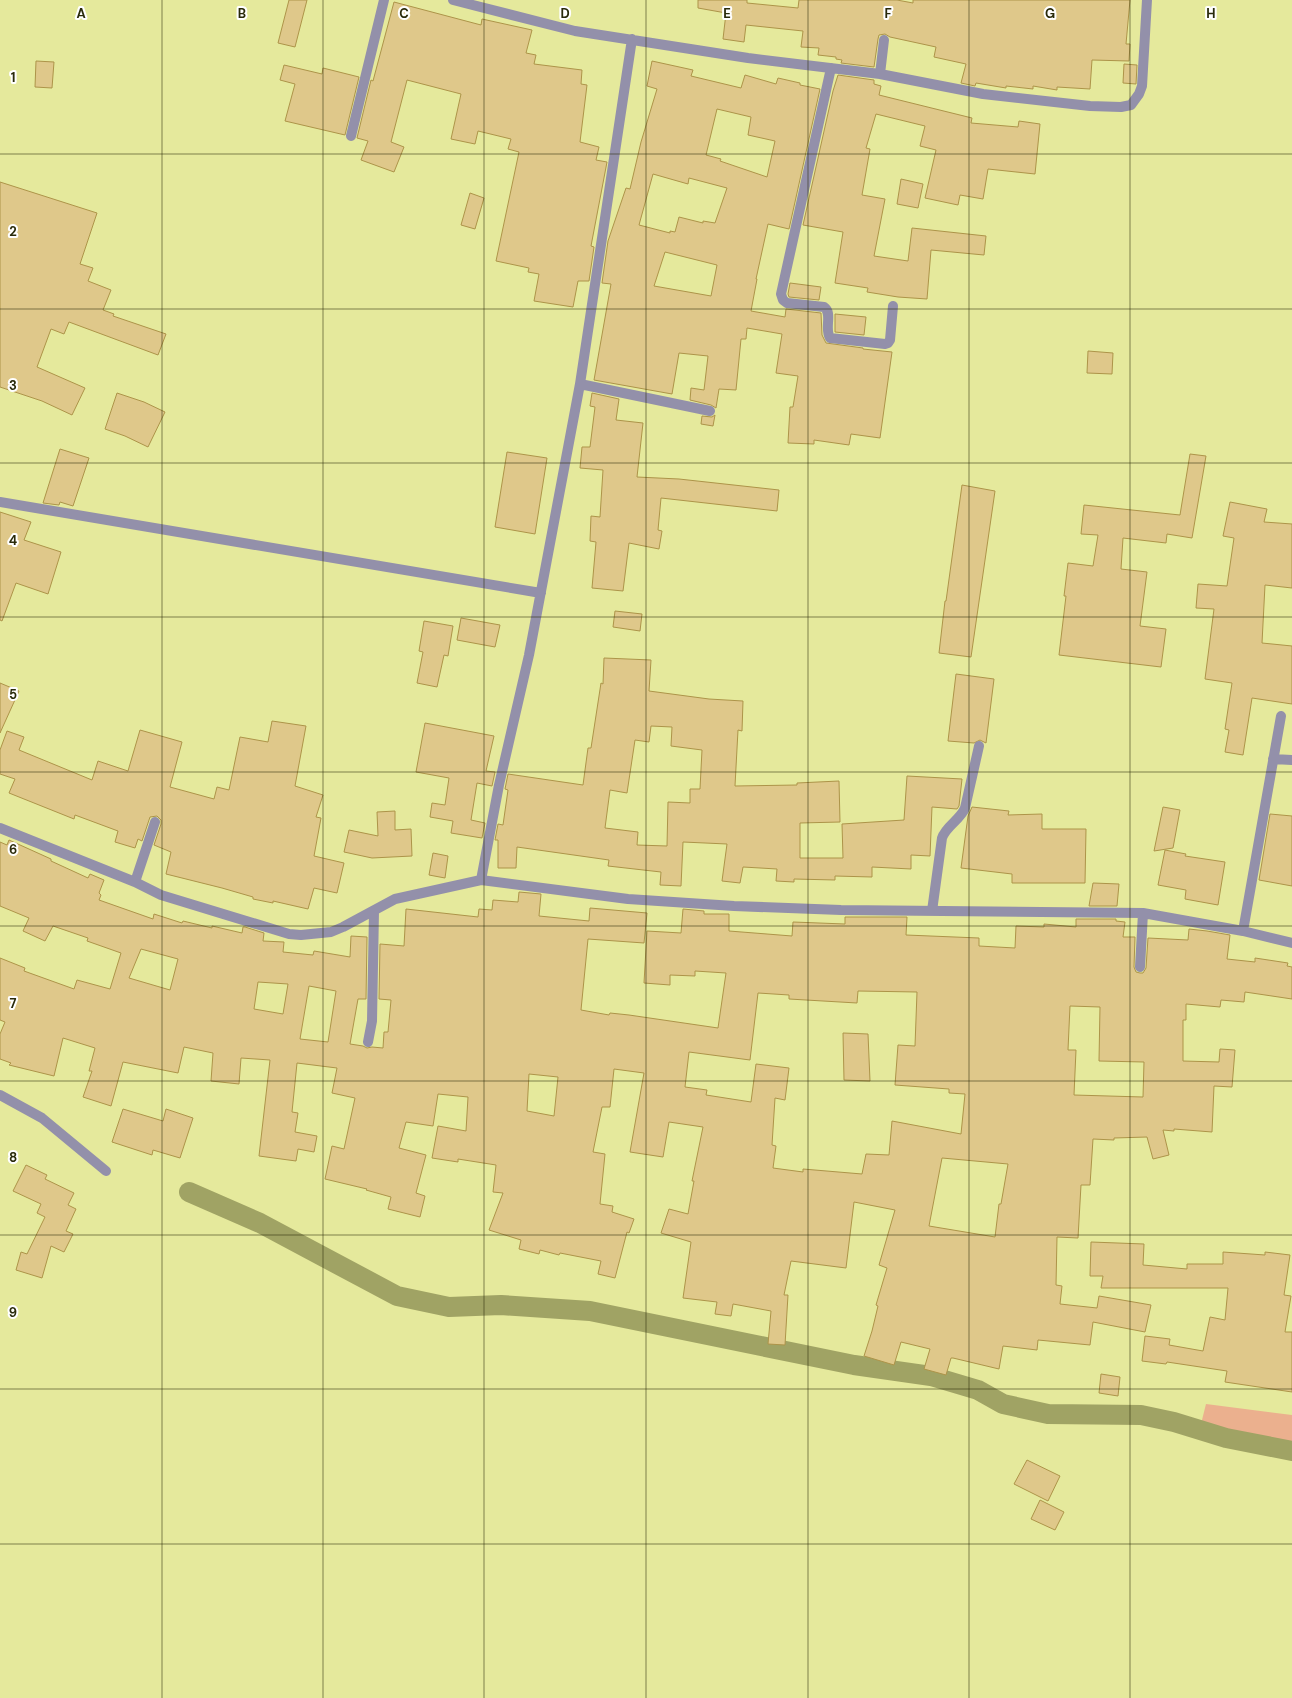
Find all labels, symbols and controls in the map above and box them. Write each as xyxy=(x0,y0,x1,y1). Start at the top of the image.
text: A xyxy=(76,5,86,22)
text: B xyxy=(238,5,246,22)
text: C xyxy=(399,5,409,22)
text: D xyxy=(560,5,570,22)
text: E xyxy=(723,5,731,22)
text: F xyxy=(884,5,892,22)
text: G xyxy=(1045,5,1055,22)
text: H xyxy=(1206,5,1216,22)
text: 1 xyxy=(11,69,15,86)
text: 2 xyxy=(9,223,17,240)
text: 3 xyxy=(9,377,17,394)
text: 4 xyxy=(9,532,17,549)
text: 5 xyxy=(9,686,17,703)
text: 6 xyxy=(9,841,17,858)
text: 7 xyxy=(10,995,17,1012)
text: 8 xyxy=(9,1149,17,1166)
text: 9 xyxy=(9,1304,17,1321)

